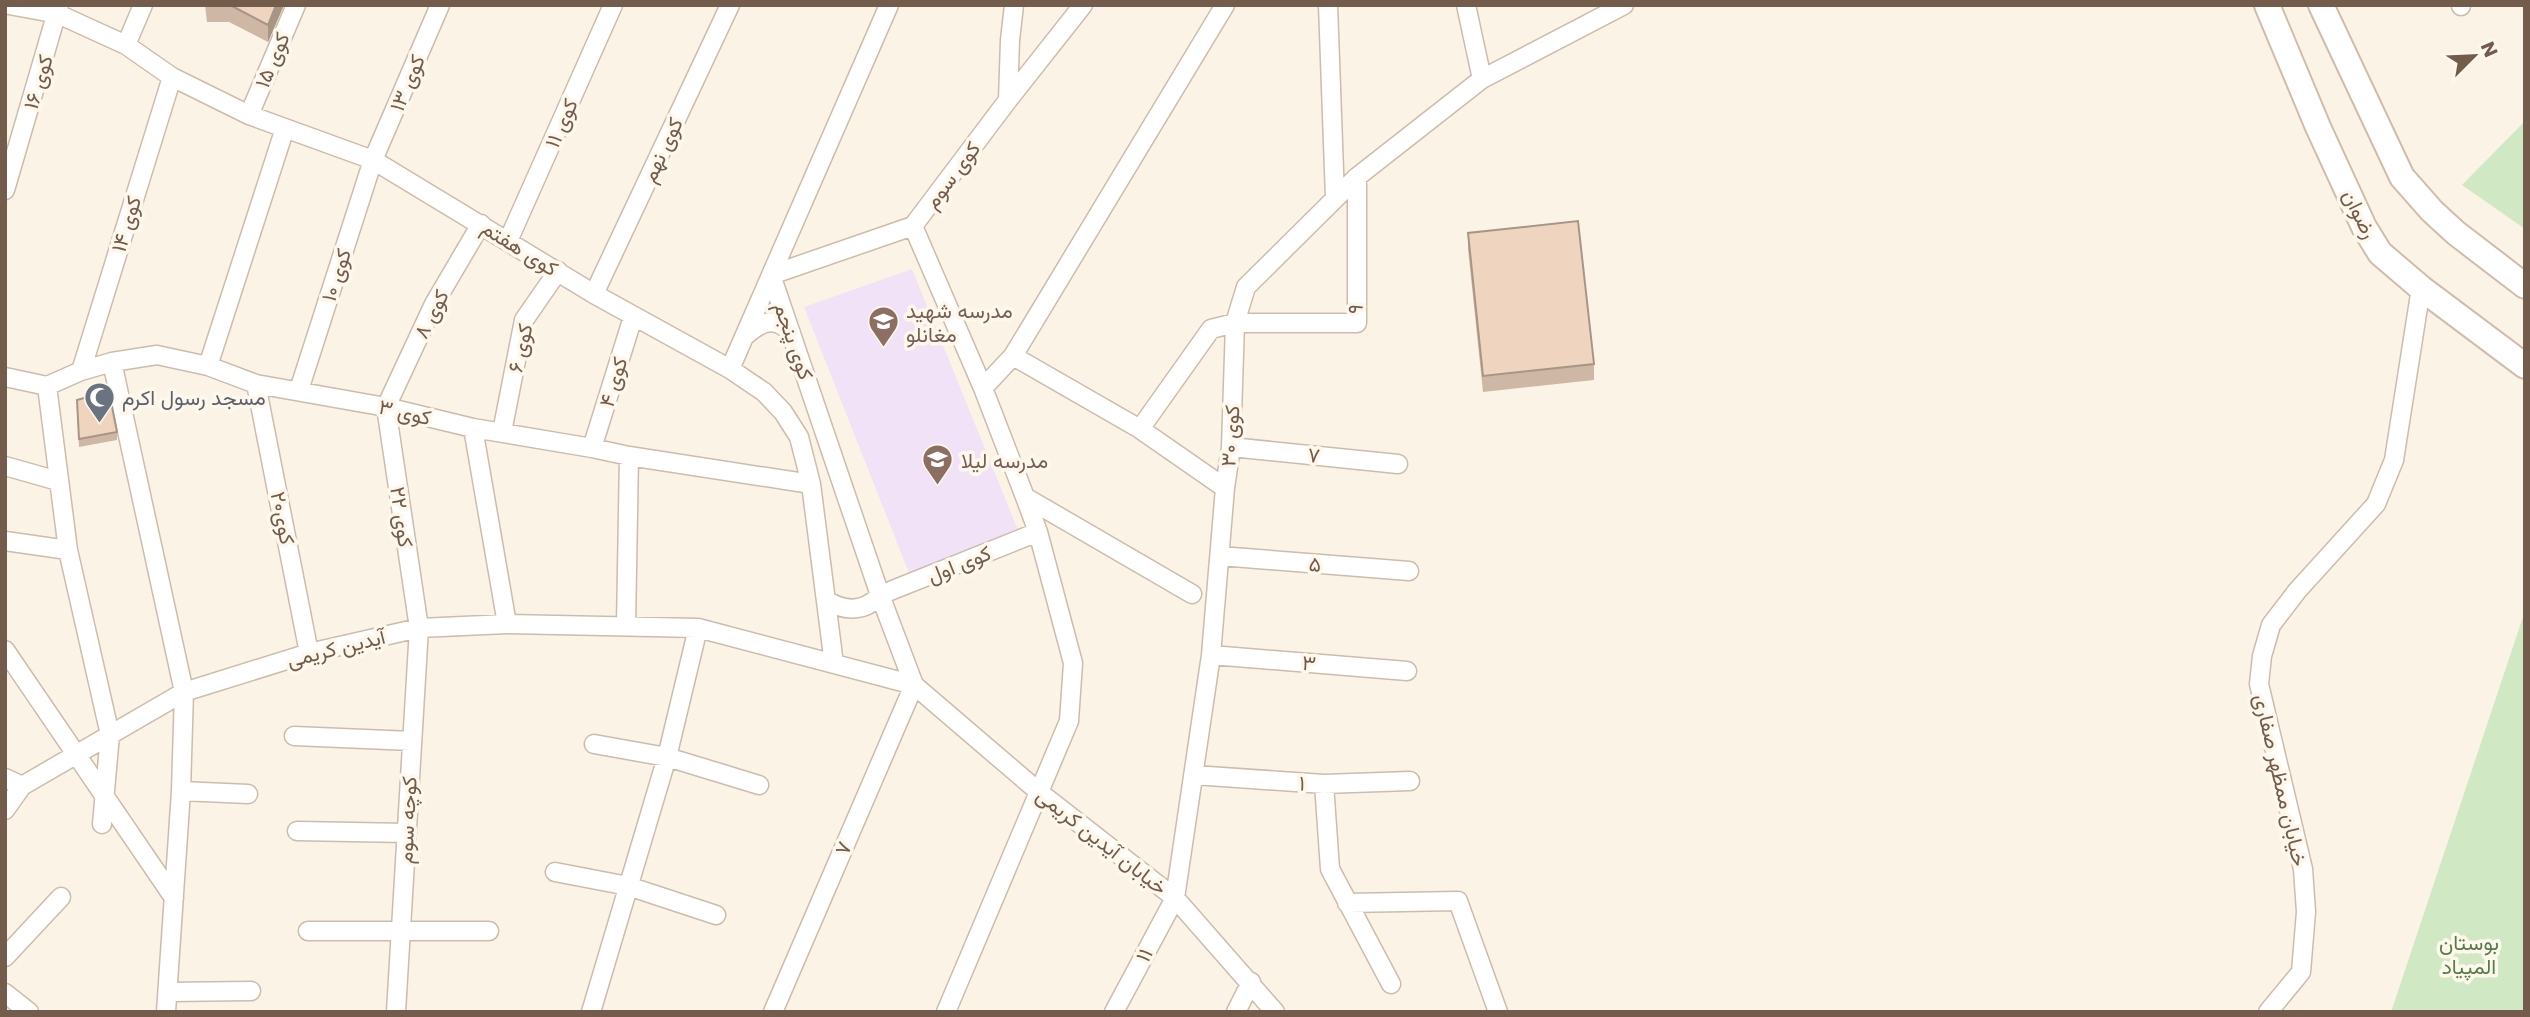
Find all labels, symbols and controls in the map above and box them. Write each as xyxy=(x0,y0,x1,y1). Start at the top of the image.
north arrow xyxy=(2439,21,2509,91)
street label: کوی ۱۵ xyxy=(247,28,297,92)
text: N xyxy=(2474,37,2504,61)
street label: کوی ۱۳ xyxy=(382,50,432,116)
street label: کوی ۱۶ xyxy=(16,51,60,113)
street label: کوی ۱۱ xyxy=(537,94,585,152)
street label: کوی نهم xyxy=(634,113,690,187)
street label: کوی سوم xyxy=(917,135,987,215)
street label: رضوان xyxy=(2336,184,2384,244)
street label: کوی ۱۴ xyxy=(104,192,148,256)
street label: کوی هفتم xyxy=(476,213,564,283)
street label: کوی ۱۰ xyxy=(314,245,358,305)
street label: کوی ۸ xyxy=(406,284,456,344)
place label: مدرسه شهید مغانلو xyxy=(906,296,1013,349)
street label: کوی پنجم xyxy=(767,298,821,384)
street label: ۹ xyxy=(1340,302,1370,316)
school or university icon: مدرسه شهید مغانلو xyxy=(866,305,900,349)
street label: کوی ۶ xyxy=(500,321,540,375)
street label: کوی ۴ xyxy=(592,353,634,411)
mosque icon: مسجد رسول اکرم xyxy=(82,380,116,424)
place label: مسجد رسول اکرم xyxy=(122,383,266,412)
street label: کوی ۳ xyxy=(376,392,434,432)
street label: کوی ۳۰ xyxy=(1213,404,1247,468)
street label: ۷ xyxy=(1306,440,1322,470)
school or university icon: مدرسه لیلا xyxy=(921,443,955,487)
place label: مدرسه لیلا xyxy=(961,446,1048,475)
street label: کوی ۲۲ xyxy=(383,485,421,549)
street label: کوی۲۰ xyxy=(264,489,302,547)
street label: کوی اول xyxy=(923,538,995,590)
street label: ۵ xyxy=(1308,549,1322,579)
street label: آیدین کریمی xyxy=(284,621,390,674)
street label: ۳ xyxy=(1301,648,1317,678)
street label: خیابان ممظهر صفاری xyxy=(2247,691,2315,869)
street label: ۱ xyxy=(1298,768,1306,798)
street label: کوچه سوم xyxy=(390,775,424,865)
street label: خیابان آیدین کریمی xyxy=(1030,781,1174,901)
street label: ۷ xyxy=(827,837,859,859)
park label: بوستان المپیاد xyxy=(2439,928,2499,981)
street label: ۱۱ xyxy=(1128,943,1160,967)

